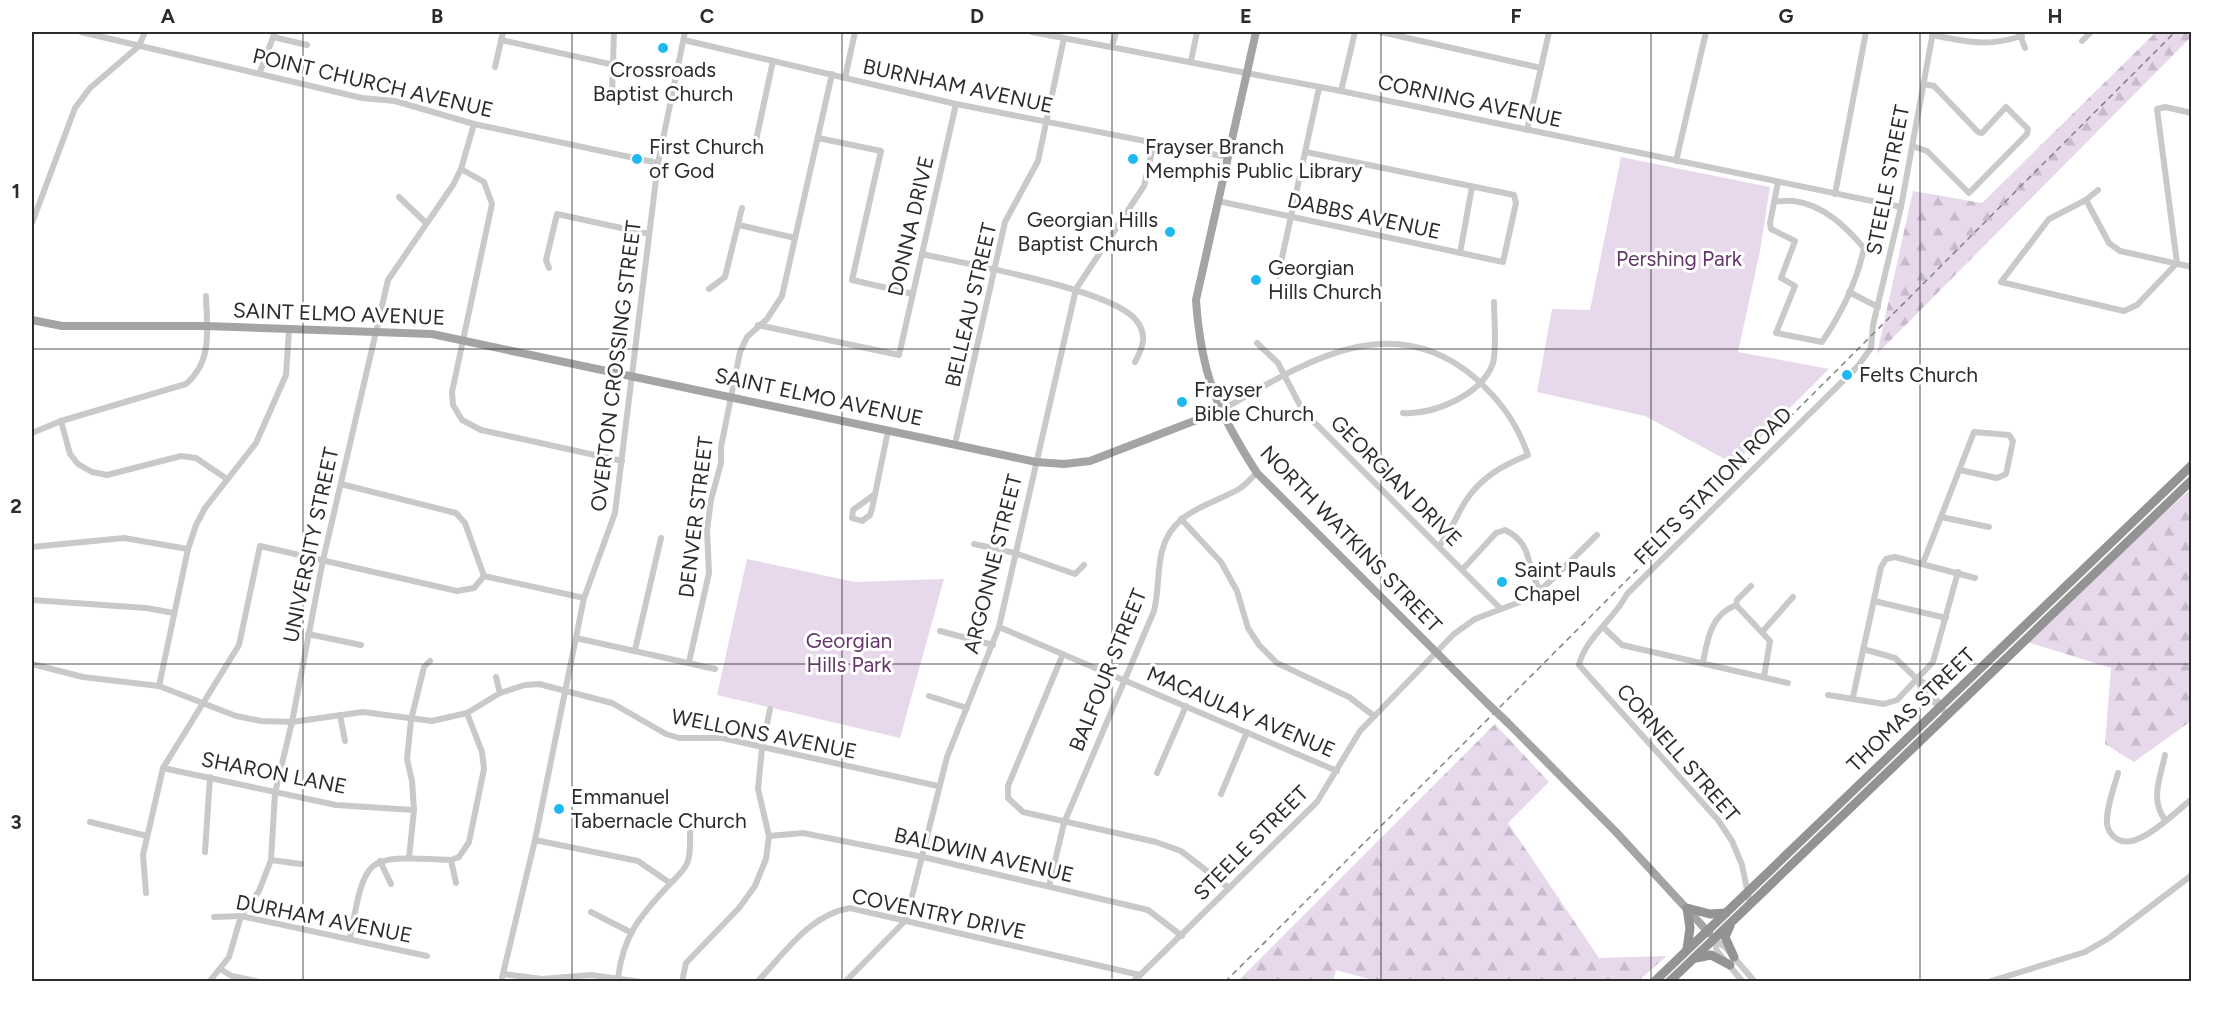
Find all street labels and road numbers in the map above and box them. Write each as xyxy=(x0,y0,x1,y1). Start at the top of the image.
street label: POINT CHURCH AVENUE xyxy=(250,43,496,122)
street label: BURNHAM AVENUE xyxy=(861,53,1056,118)
street label: CORNING AVENUE xyxy=(1376,69,1565,132)
street label: STEELE STREET xyxy=(1861,103,1914,257)
street label: DONNA DRIVE xyxy=(882,153,939,298)
street label: DABBS AVENUE xyxy=(1285,187,1443,244)
street label: OVERTON CROSSING STREET xyxy=(585,219,646,513)
street label: BELLEAU STREET xyxy=(939,220,1002,389)
street label: SAINT ELMO AVENUE xyxy=(233,297,446,330)
street label: SAINT ELMO AVENUE xyxy=(713,362,926,431)
street label: FELTS STATION ROAD xyxy=(1629,402,1797,570)
street label: GEORGIAN DRIVE xyxy=(1326,410,1467,551)
street label: DENVER STREET xyxy=(673,434,718,599)
street label: NORTH WATKINS STREET xyxy=(1256,440,1447,638)
street label: UNIVERSITY STREET xyxy=(278,445,344,645)
street label: ARGONNE STREET xyxy=(958,471,1027,656)
street label: BALFOUR STREET xyxy=(1064,585,1152,755)
street label: THOMAS STREET xyxy=(1842,642,1980,777)
street label: MACAULAY AVENUE xyxy=(1143,660,1339,763)
street label: CORNELL STREET xyxy=(1612,679,1745,827)
street label: WELLONS AVENUE xyxy=(669,703,859,764)
street label: SHARON LANE xyxy=(199,746,349,799)
street label: STEELE STREET xyxy=(1188,780,1314,905)
street label: BALDWIN AVENUE xyxy=(892,822,1076,887)
street label: COVENTRY DRIVE xyxy=(850,883,1028,944)
street label: DURHAM AVENUE xyxy=(234,889,414,948)

